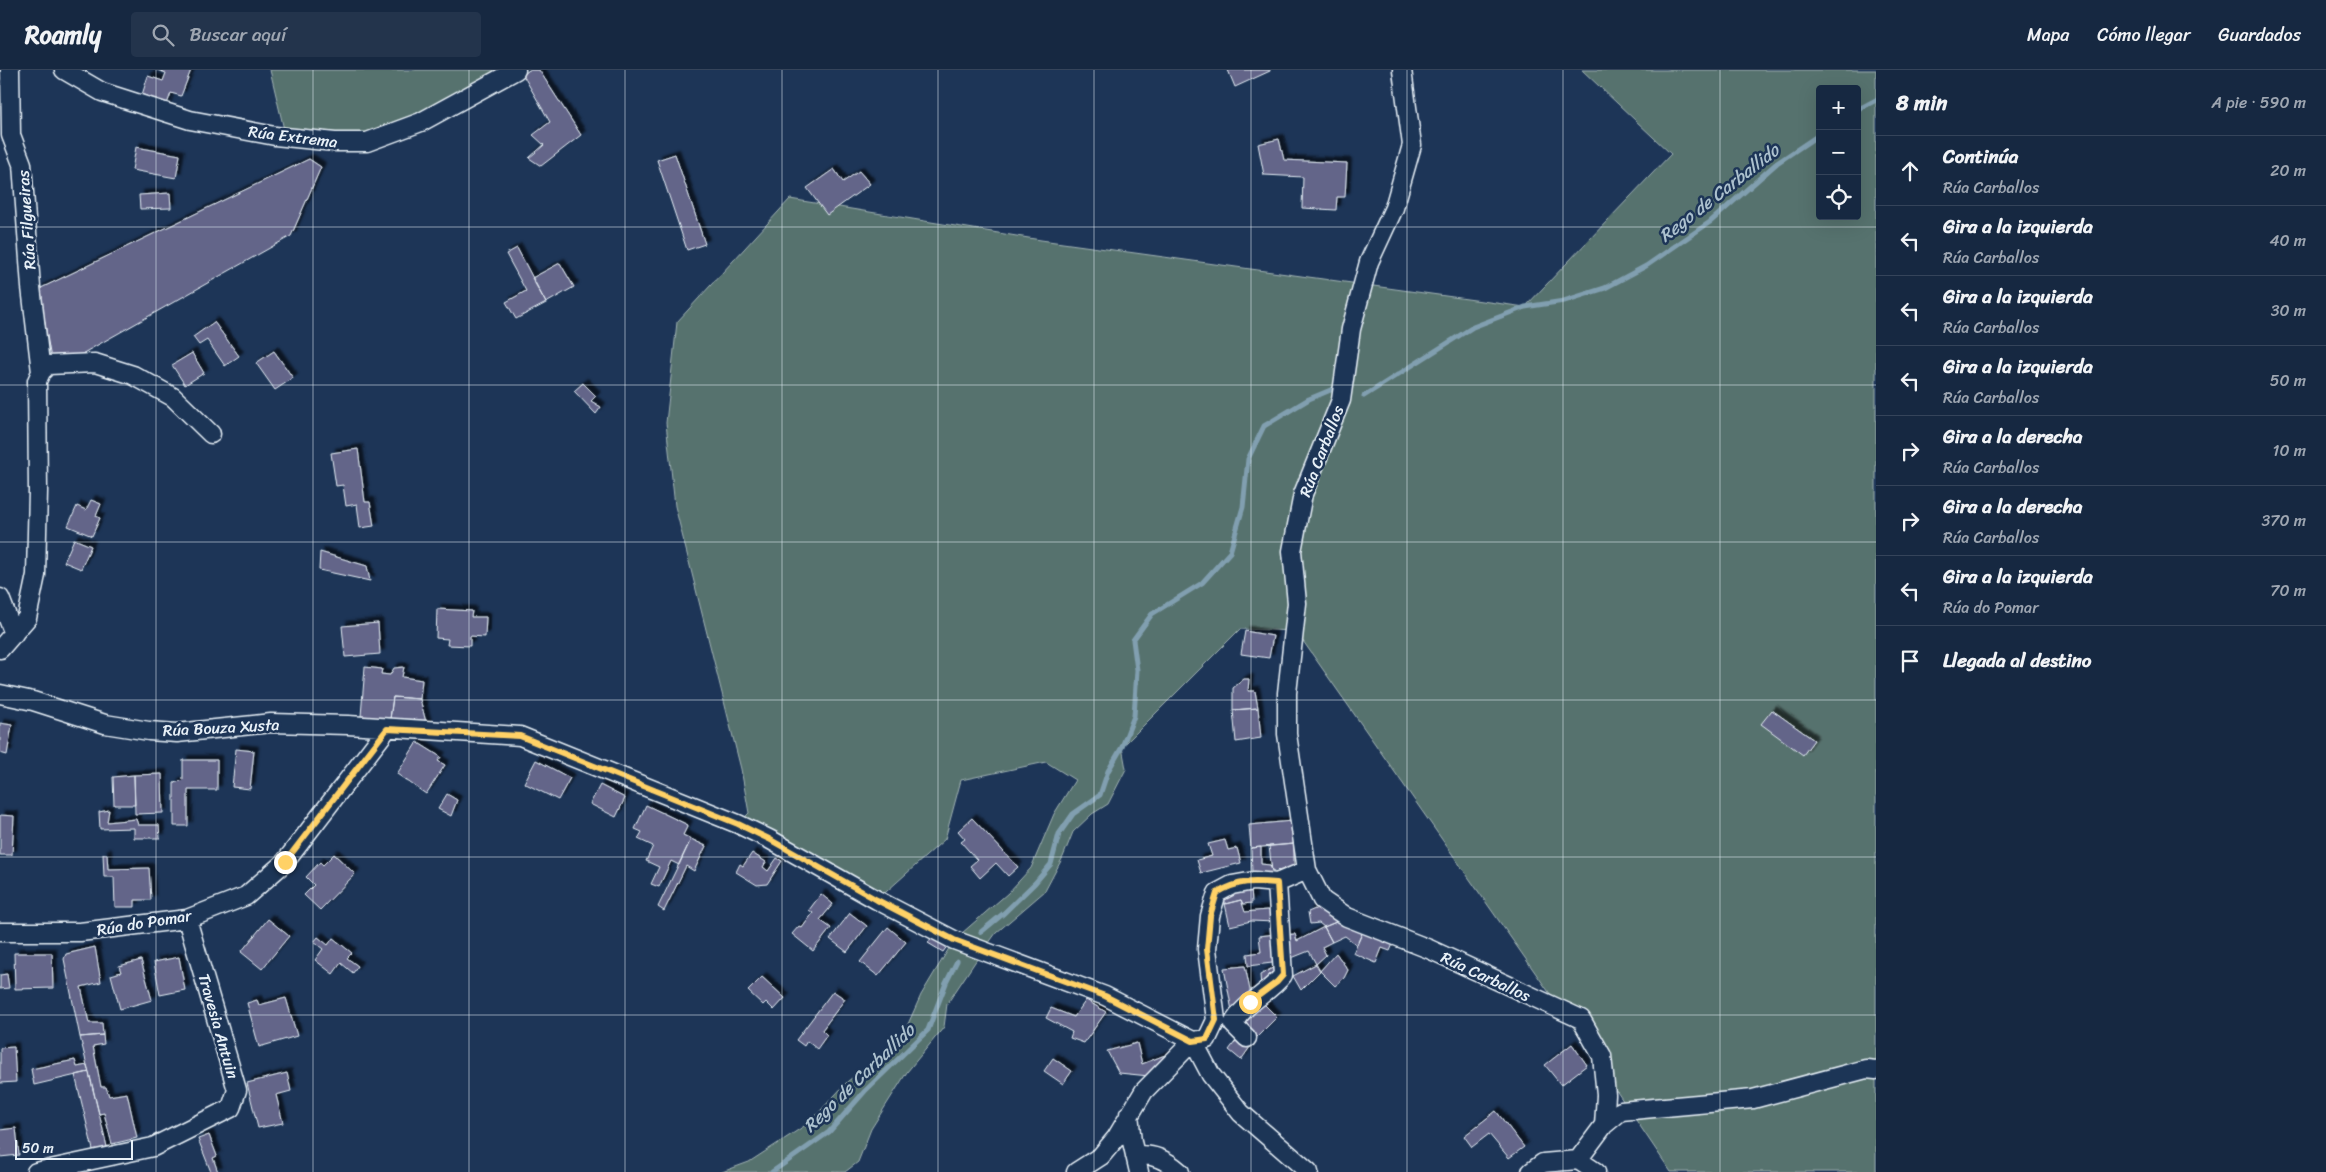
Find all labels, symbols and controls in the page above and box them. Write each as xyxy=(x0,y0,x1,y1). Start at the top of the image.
search box xyxy=(131,12,481,57)
text: Roamly xyxy=(25,14,101,56)
text: Buscar aquí xyxy=(189,18,286,51)
text: Mapa xyxy=(2027,19,2069,51)
text: Cómo llegar xyxy=(2097,19,2190,51)
text: Guardados xyxy=(2218,19,2301,51)
icon: search xyxy=(149,21,177,49)
text: 8 min xyxy=(1896,84,1947,122)
map controls xyxy=(1816,85,1861,220)
button: + xyxy=(1816,85,1861,130)
text: A pie · 590 m xyxy=(2211,88,2306,117)
street label: Rúa Extrema xyxy=(247,117,339,156)
button: − xyxy=(1816,130,1861,175)
water label: Rego de Carballido xyxy=(1651,134,1788,251)
text: Continúa xyxy=(1943,140,2018,173)
text: 20 m xyxy=(2270,156,2306,185)
icon: ahead xyxy=(1896,157,1924,185)
street label: Rúa Filgueiras xyxy=(9,169,44,271)
text: Rúa Carballos xyxy=(1943,173,2039,202)
button: locate xyxy=(1816,175,1861,220)
text: Gira a la izquierda xyxy=(1943,210,2093,243)
text: 40 m xyxy=(2269,226,2306,255)
icon: left xyxy=(1896,227,1924,255)
text: Rúa Carballos xyxy=(1943,243,2039,272)
text: Gira a la izquierda xyxy=(1943,280,2093,313)
text: 30 m xyxy=(2271,296,2306,325)
icon: left xyxy=(1896,297,1924,325)
text: Rúa Carballos xyxy=(1943,313,2039,342)
text: Gira a la izquierda xyxy=(1943,350,2093,383)
text: 50 m xyxy=(2270,366,2306,395)
icon: left xyxy=(1896,367,1924,395)
text: Rúa Carballos xyxy=(1943,383,2039,412)
street label: Rúa Carballos xyxy=(1291,400,1352,501)
text: Gira a la derecha xyxy=(1943,420,2082,453)
text: 10 m xyxy=(2273,436,2306,465)
icon: right xyxy=(1896,437,1924,465)
text: Rúa Carballos xyxy=(1943,453,2039,482)
text: Gira a la derecha xyxy=(1943,490,2082,523)
text: 370 m xyxy=(2262,506,2306,535)
icon: right xyxy=(1896,507,1924,535)
text: Rúa Carballos xyxy=(1943,523,2039,552)
text: Gira a la izquierda xyxy=(1943,560,2093,593)
text: 70 m xyxy=(2270,576,2306,605)
icon: left xyxy=(1896,577,1924,605)
text: Rúa do Pomar xyxy=(1943,593,2039,622)
text: Llegada al destino xyxy=(1943,644,2092,677)
icon: arrive xyxy=(1896,647,1924,675)
street label: Rúa Bouza Xusta xyxy=(162,710,280,745)
route end xyxy=(274,851,297,874)
street label: Rúa do Pomar xyxy=(95,900,195,944)
street label: Rúa Carballos xyxy=(1436,943,1536,1010)
street label: Travesia Antuin xyxy=(190,970,248,1083)
route start xyxy=(1239,991,1262,1014)
water label: Rego de Carballido xyxy=(795,1014,924,1140)
text: 50 m xyxy=(22,1136,54,1161)
scale bar xyxy=(15,1137,132,1160)

